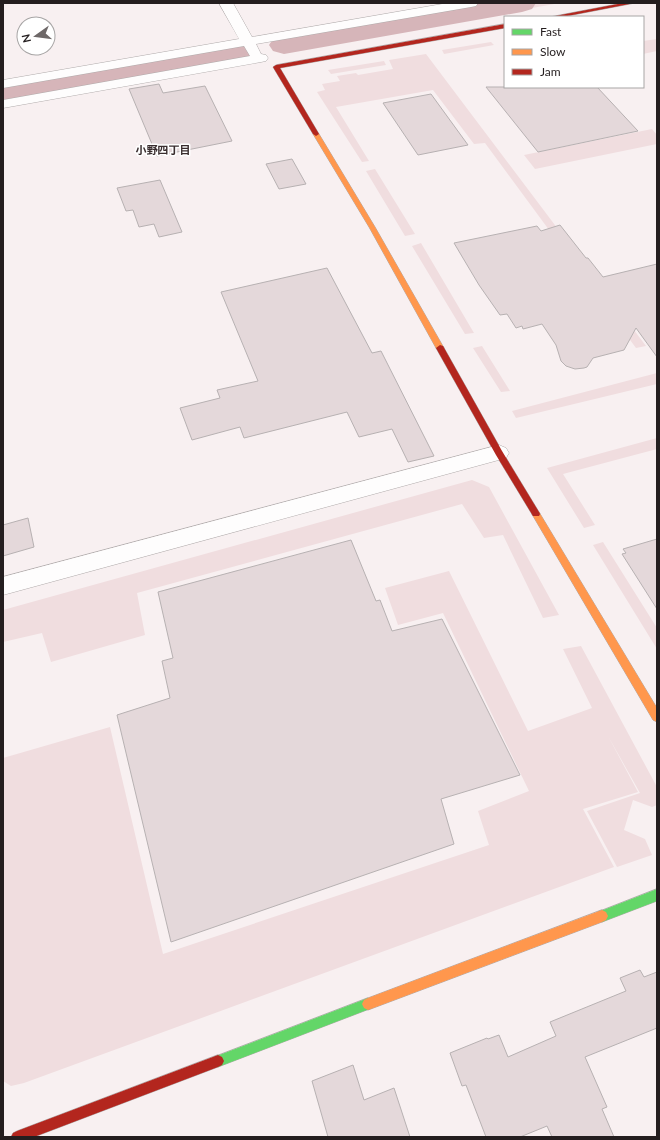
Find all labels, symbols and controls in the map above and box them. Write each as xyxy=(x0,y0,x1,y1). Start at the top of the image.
north arrow xyxy=(16,16,56,56)
legend xyxy=(504,16,644,88)
text: Fast xyxy=(540,24,562,39)
text: N xyxy=(18,33,33,44)
text: Slow xyxy=(540,44,566,59)
text: Jam xyxy=(540,64,561,79)
district label: 小野四丁目 xyxy=(136,143,191,156)

